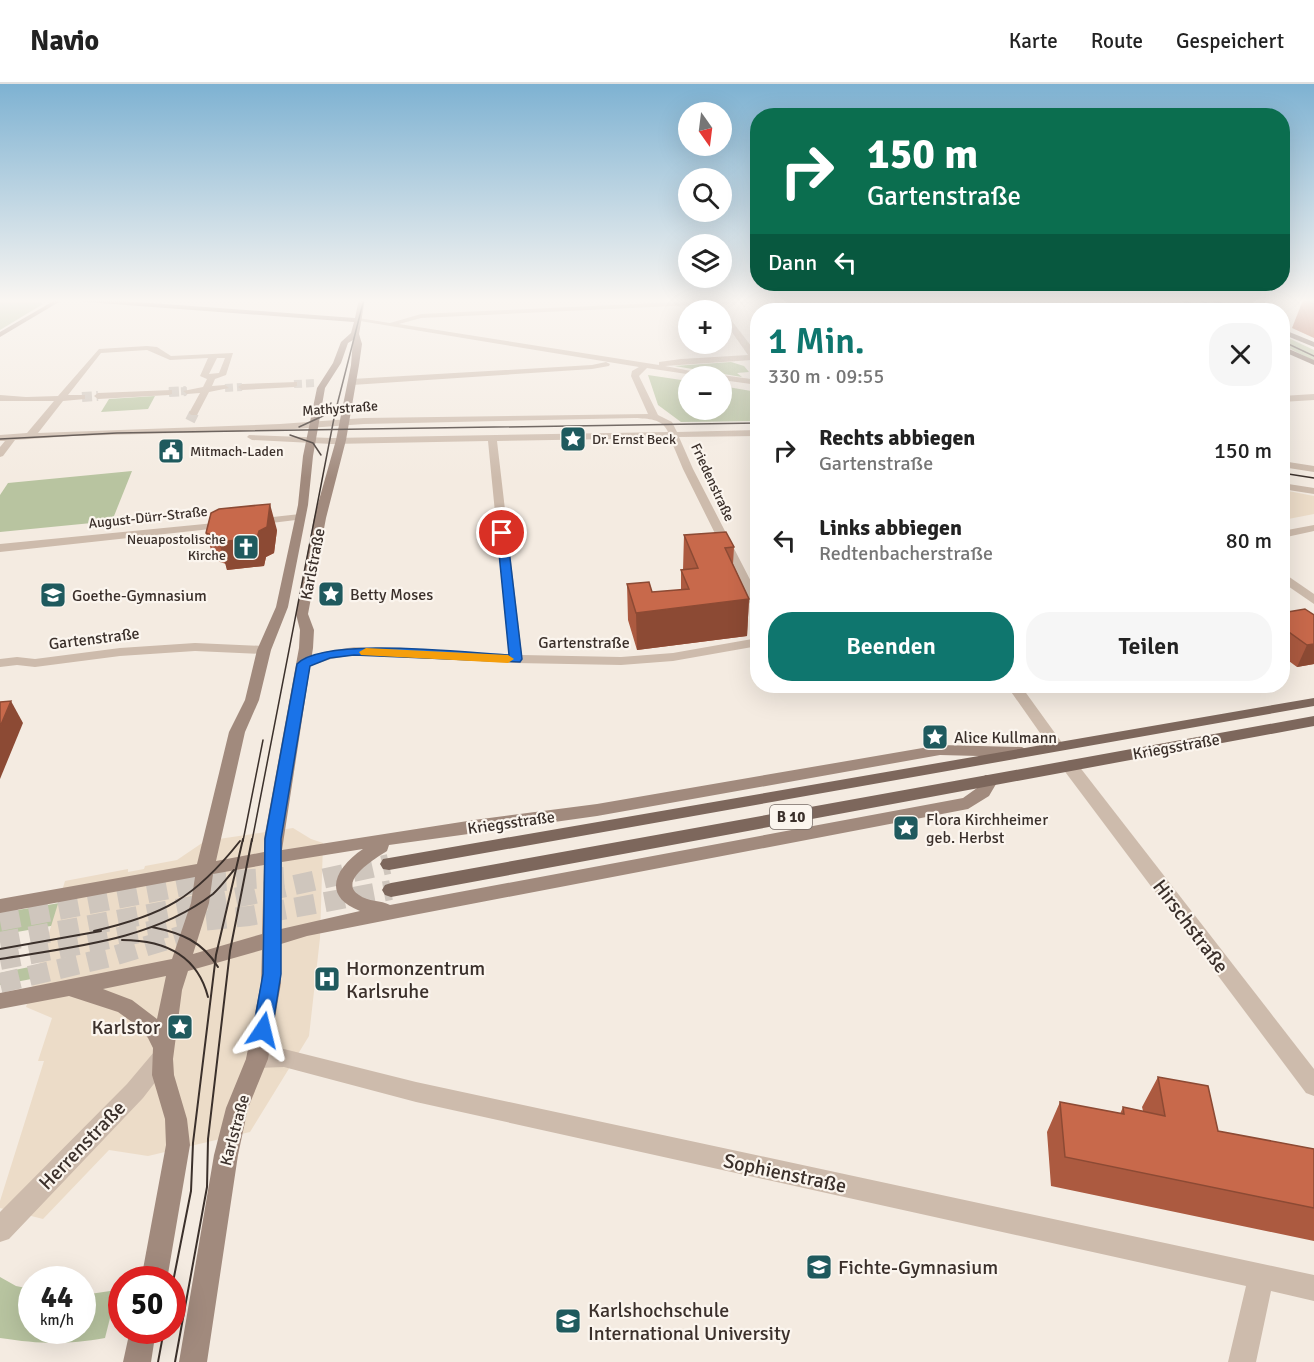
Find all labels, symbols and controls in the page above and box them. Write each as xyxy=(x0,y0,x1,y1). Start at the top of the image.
text: Navio xyxy=(30,24,99,58)
text: Karte xyxy=(1009,28,1058,54)
text: Route xyxy=(1091,28,1143,54)
text: Gespeichert xyxy=(1176,28,1284,54)
north arrow xyxy=(678,102,732,156)
map controls xyxy=(678,102,732,420)
text: 150 m xyxy=(867,129,978,180)
icon: right xyxy=(768,132,846,210)
button: search xyxy=(678,168,732,222)
text: Gartenstraße xyxy=(867,180,1021,213)
button: layers xyxy=(678,234,732,288)
icon: left xyxy=(829,246,862,279)
text: Dann xyxy=(768,249,817,276)
button: + xyxy=(678,300,732,354)
text: 1 Min. xyxy=(768,319,865,364)
button: close xyxy=(1209,323,1272,386)
text: 330 m · 09:55 xyxy=(768,364,884,389)
button: − xyxy=(678,366,732,420)
street label: Mathystraße xyxy=(302,397,379,420)
place icon: Dr. Ernst Beck xyxy=(558,424,588,454)
text: Rechts abbiegen xyxy=(819,424,975,451)
place label: Dr. Ernst Beck xyxy=(592,431,676,448)
icon: right xyxy=(768,434,801,467)
public building icon: Mitmach-Laden xyxy=(156,436,186,466)
text: 150 m xyxy=(1214,437,1272,464)
street label: Friedenstraße xyxy=(687,440,738,524)
place label: Mitmach-Laden xyxy=(190,443,284,460)
text: Gartenstraße xyxy=(819,451,933,476)
street label: August-Dürr-Straße xyxy=(88,503,208,532)
pin xyxy=(476,507,527,558)
text: Links abbiegen xyxy=(819,514,962,541)
icon: arrive xyxy=(485,516,518,549)
icon: left xyxy=(768,524,801,557)
street label: Karlstraße xyxy=(296,527,330,602)
text: 80 m xyxy=(1226,527,1272,554)
place label: Neuapostolische Kirche xyxy=(127,531,226,564)
church icon: Neuapostolische Kirche xyxy=(231,532,261,562)
text: Redtenbacherstraße xyxy=(819,541,993,566)
place icon: Betty Moses xyxy=(316,579,346,609)
school or university icon: Goethe-Gymnasium xyxy=(38,580,68,610)
place label: Betty Moses xyxy=(350,585,433,605)
place label: Goethe-Gymnasium xyxy=(72,586,207,606)
button: Beenden xyxy=(768,612,1014,681)
button: Teilen xyxy=(1026,612,1272,681)
street label: Gartenstraße xyxy=(48,624,141,654)
street label: Gartenstraße xyxy=(538,633,630,653)
place icon: Alice Kullmann xyxy=(920,722,950,752)
place label: Alice Kullmann xyxy=(954,728,1057,748)
street label: Kriegsstraße xyxy=(1131,729,1221,764)
road number: B 10 xyxy=(770,805,812,829)
street label: Kriegsstraße xyxy=(466,807,556,839)
place label: Flora Kirchheimer geb. Herbst xyxy=(926,810,1048,848)
place icon: Flora Kirchheimer geb. Herbst xyxy=(891,813,921,843)
street label: Hirschstraße xyxy=(1147,874,1234,978)
place label: Hormonzentrum Karlsruhe xyxy=(346,956,485,1004)
hospital icon: Hormonzentrum Karlsruhe xyxy=(312,964,342,994)
position arrow xyxy=(231,998,295,1062)
place icon: Karlstor xyxy=(165,1012,195,1042)
place label: Karlstor xyxy=(91,1015,161,1040)
street label: Karlstraße xyxy=(216,1093,254,1168)
street label: Herrenstraße xyxy=(34,1096,131,1195)
street label: Sophienstraße xyxy=(721,1148,849,1199)
school or university icon: Fichte-Gymnasium xyxy=(804,1252,834,1282)
place label: Fichte-Gymnasium xyxy=(838,1255,998,1280)
speed limit sign: 50 xyxy=(108,1266,186,1344)
text: 44 xyxy=(41,1279,73,1316)
place label: Karlshochschule International University xyxy=(588,1298,791,1346)
school or university icon: Karlshochschule International University xyxy=(553,1306,583,1336)
text: km/h xyxy=(40,1311,74,1329)

